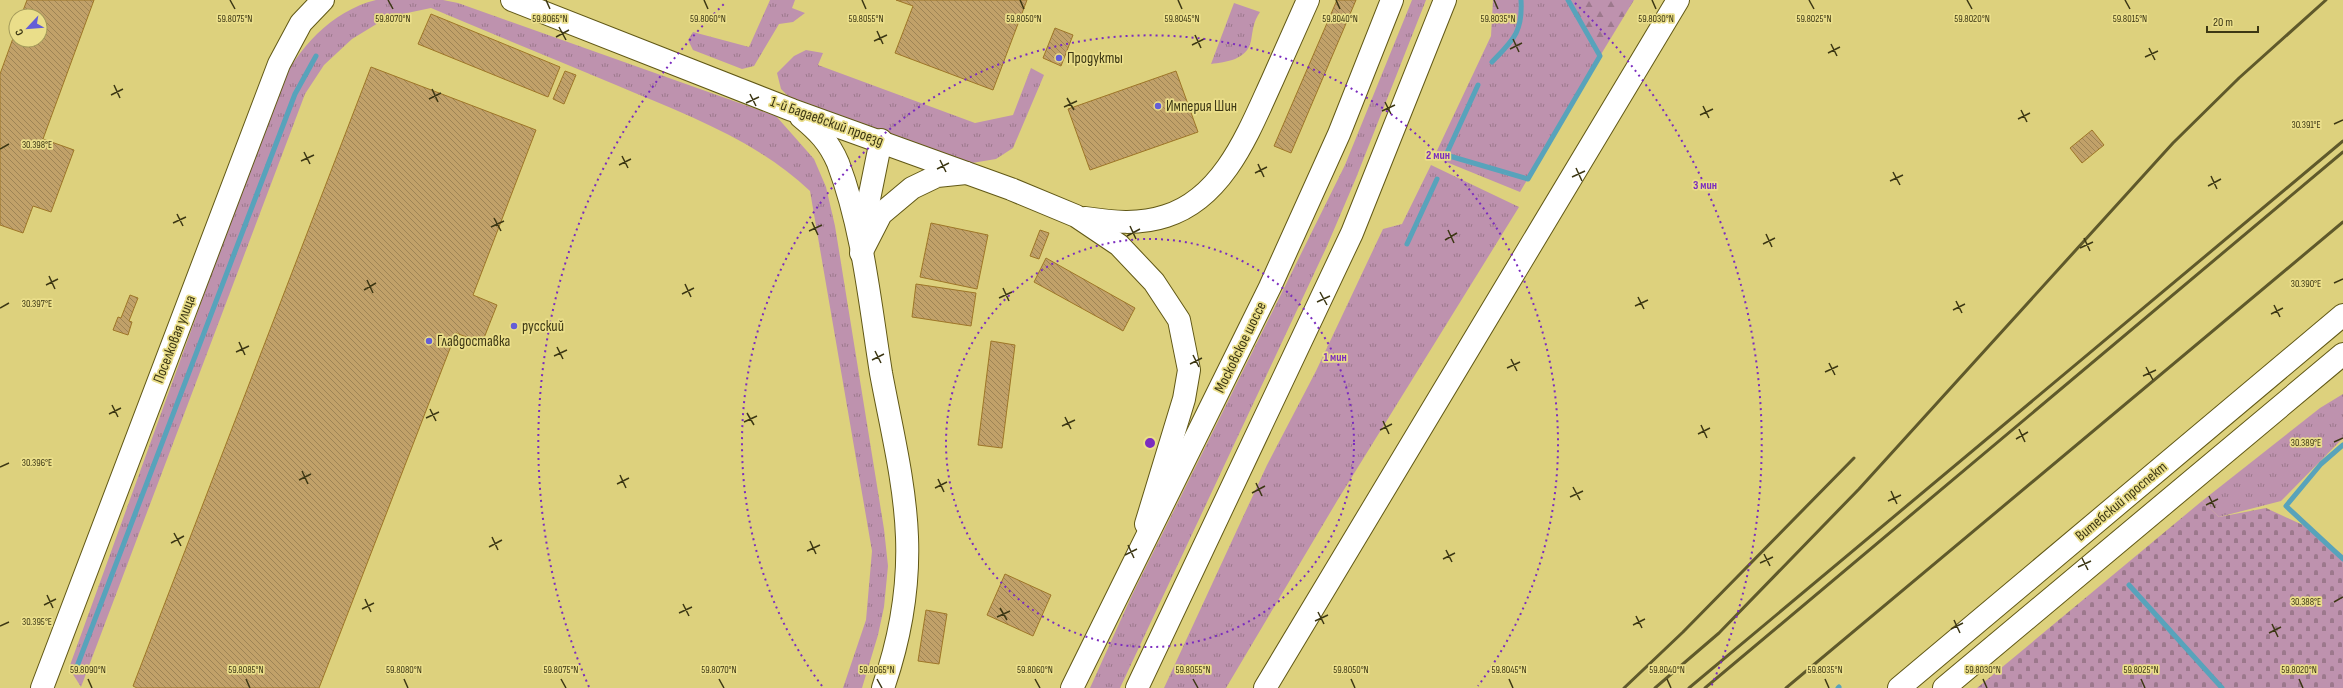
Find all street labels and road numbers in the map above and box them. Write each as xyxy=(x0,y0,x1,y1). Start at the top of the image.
street label: 1-й Бадаевский проезд xyxy=(768,92,886,151)
street label: Поселковая улица xyxy=(149,292,200,386)
street label: Московское шоссе xyxy=(1210,299,1271,396)
street label: Витебский проспект xyxy=(2072,457,2171,545)

